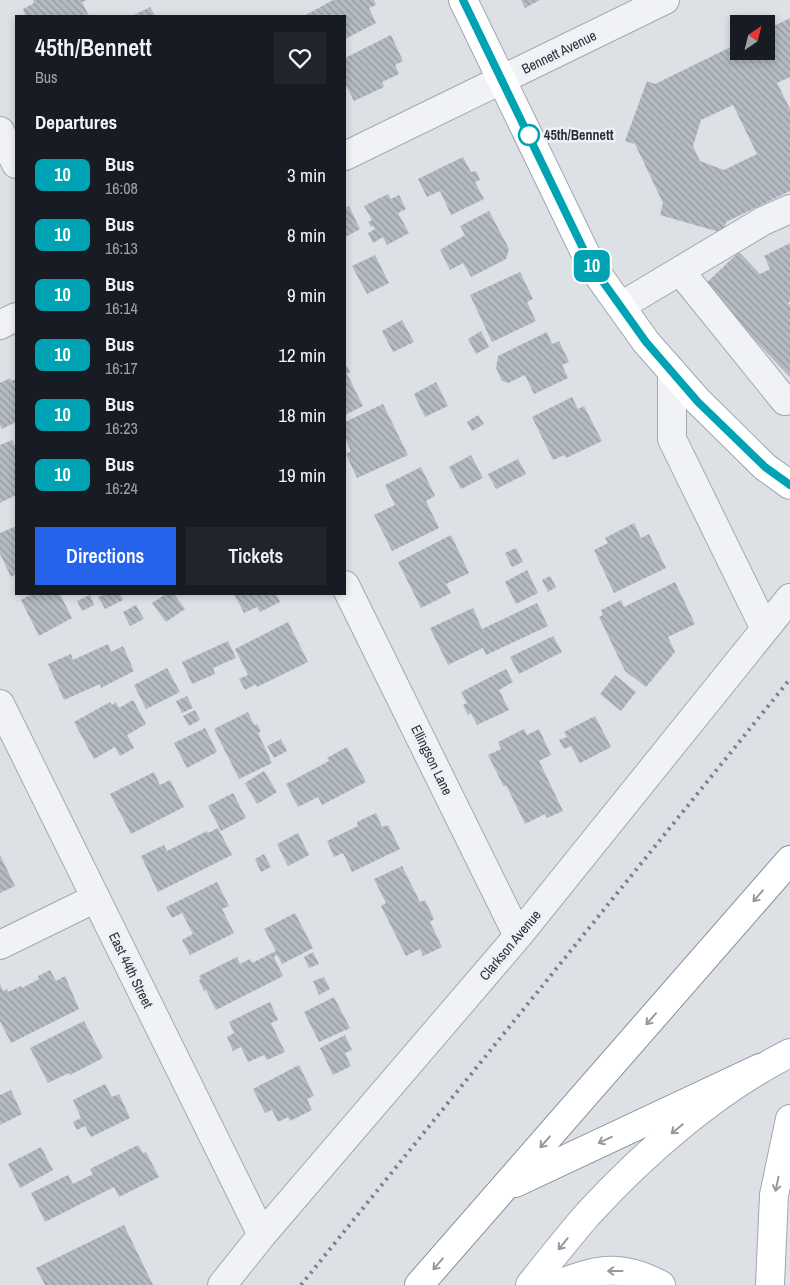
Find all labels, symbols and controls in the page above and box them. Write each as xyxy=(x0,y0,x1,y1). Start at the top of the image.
north arrow xyxy=(730,15,775,60)
map controls xyxy=(730,15,775,60)
street label: Bennett Avenue xyxy=(519,26,599,78)
text: 45th/Bennett xyxy=(35,31,152,63)
button: heart xyxy=(274,32,326,84)
text: Bus xyxy=(35,66,58,88)
text: Departures xyxy=(35,109,117,135)
marker: 45th/Bennett xyxy=(518,124,540,146)
place label: 45th/Bennett xyxy=(544,126,614,144)
text: Bus xyxy=(105,151,134,177)
text: 10 xyxy=(54,162,71,187)
text: 3 min xyxy=(287,162,326,188)
text: 16:08 xyxy=(105,177,138,199)
text: Bus xyxy=(105,211,134,237)
text: 10 xyxy=(54,222,71,247)
text: 8 min xyxy=(287,222,326,248)
text: 16:13 xyxy=(105,237,138,259)
line badge: 10 xyxy=(570,250,614,282)
text: 10 xyxy=(584,253,600,278)
text: Bus xyxy=(105,271,134,297)
text: 10 xyxy=(54,282,71,307)
text: 9 min xyxy=(287,282,326,308)
text: 16:14 xyxy=(105,297,138,319)
text: Bus xyxy=(105,331,134,357)
text: 10 xyxy=(54,342,71,367)
text: 12 min xyxy=(278,342,326,368)
text: 16:17 xyxy=(105,357,138,379)
text: Bus xyxy=(105,391,134,417)
text: 10 xyxy=(54,402,71,427)
text: 18 min xyxy=(278,402,326,428)
text: 16:23 xyxy=(105,417,138,439)
text: Bus xyxy=(105,451,134,477)
text: 10 xyxy=(54,462,71,487)
text: 19 min xyxy=(278,462,326,488)
text: 16:24 xyxy=(105,477,138,499)
button: Directions xyxy=(35,527,176,585)
button: Tickets xyxy=(186,527,326,585)
street label: Ellingson Lane xyxy=(407,722,457,798)
one-way arrow xyxy=(752,890,764,903)
street label: Clarkson Avenue xyxy=(475,906,545,984)
street label: East 44th Street xyxy=(105,929,157,1011)
one-way arrow xyxy=(646,1012,657,1025)
one-way arrow xyxy=(671,1123,684,1134)
one-way arrow xyxy=(539,1135,550,1148)
one-way arrow xyxy=(598,1136,613,1146)
one-way arrow xyxy=(771,1175,781,1191)
one-way arrow xyxy=(558,1238,569,1251)
one-way arrow xyxy=(433,1257,444,1270)
one-way arrow xyxy=(607,1266,624,1276)

